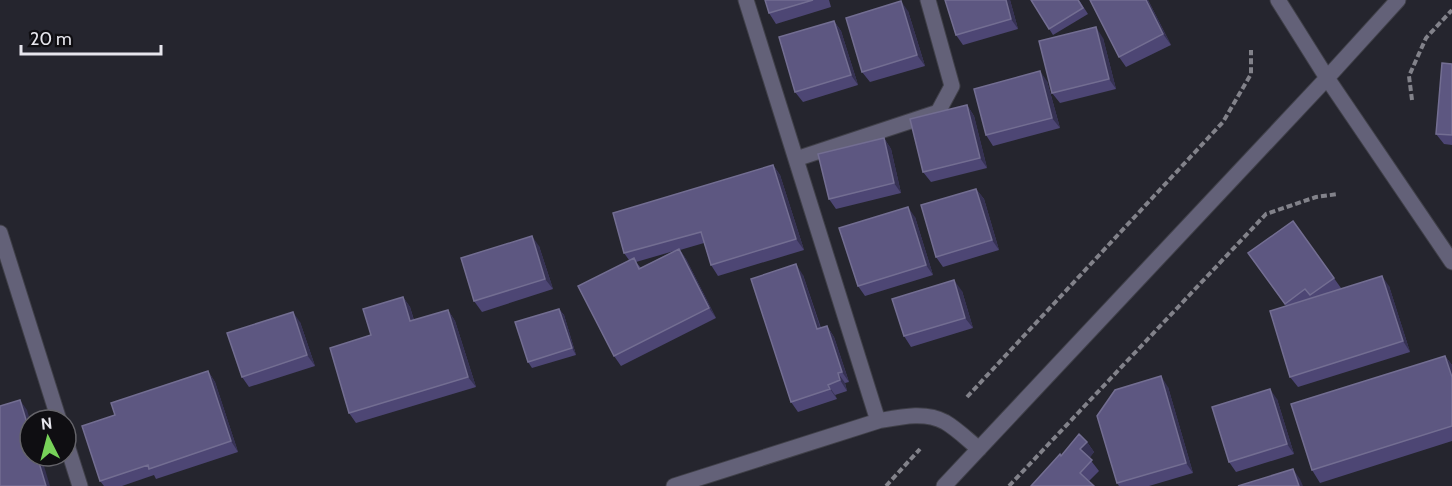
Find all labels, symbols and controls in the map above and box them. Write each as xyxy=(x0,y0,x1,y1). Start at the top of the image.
scale bar xyxy=(21,18,160,56)
text: 20 m xyxy=(30,28,72,50)
north arrow xyxy=(18,408,78,468)
text: N xyxy=(40,414,53,434)

